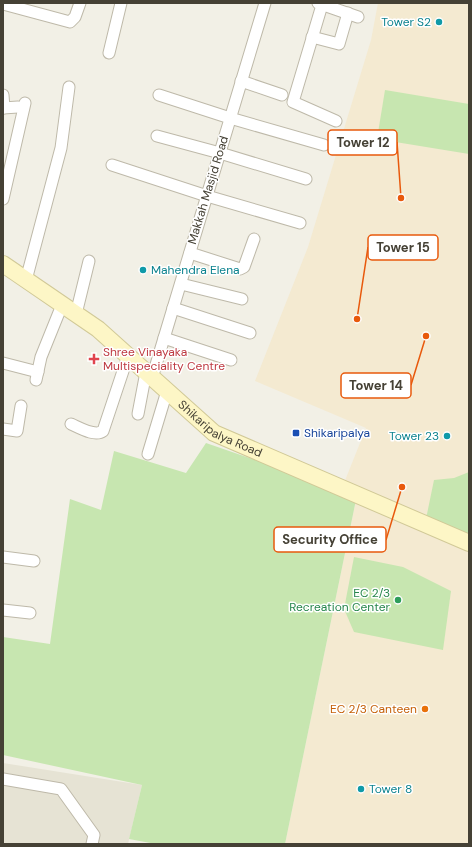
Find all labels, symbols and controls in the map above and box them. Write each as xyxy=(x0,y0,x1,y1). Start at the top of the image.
place label: Tower S2 xyxy=(381,14,431,30)
marker: Tower S2 xyxy=(434,17,444,27)
callout: Tower 12 xyxy=(328,130,397,155)
street label: Makkah Masjid Road xyxy=(184,134,232,246)
text: Tower 12 xyxy=(336,134,390,151)
callout: Tower 15 xyxy=(368,235,438,260)
text: Tower 15 xyxy=(376,239,430,256)
place label: Mahendra Elena xyxy=(151,262,240,278)
marker: Mahendra Elena xyxy=(138,265,148,275)
place label: Shree Vinayaka Multispeciality Centre xyxy=(103,344,225,374)
marker: Shree Vinayaka Multispeciality Centre xyxy=(88,353,100,365)
callout: Tower 14 xyxy=(341,373,411,398)
text: Tower 14 xyxy=(349,377,403,394)
street label: Shikaripalya Road xyxy=(175,397,265,461)
place label: Shikaripalya xyxy=(304,425,370,441)
marker: Shikaripalya xyxy=(291,428,301,438)
place label: Tower 23 xyxy=(389,428,439,444)
marker: Tower 23 xyxy=(442,431,452,441)
callout: Security Office xyxy=(274,527,386,552)
text: Security Office xyxy=(282,531,378,548)
place label: EC 2/3 Recreation Center xyxy=(289,585,391,615)
marker: EC 2/3 Recreation Center xyxy=(393,595,403,605)
place label: EC 2/3 Canteen xyxy=(330,701,417,717)
marker: EC 2/3 Canteen xyxy=(420,704,430,714)
place label: Tower 8 xyxy=(369,781,412,797)
marker: Tower 8 xyxy=(356,784,366,794)

